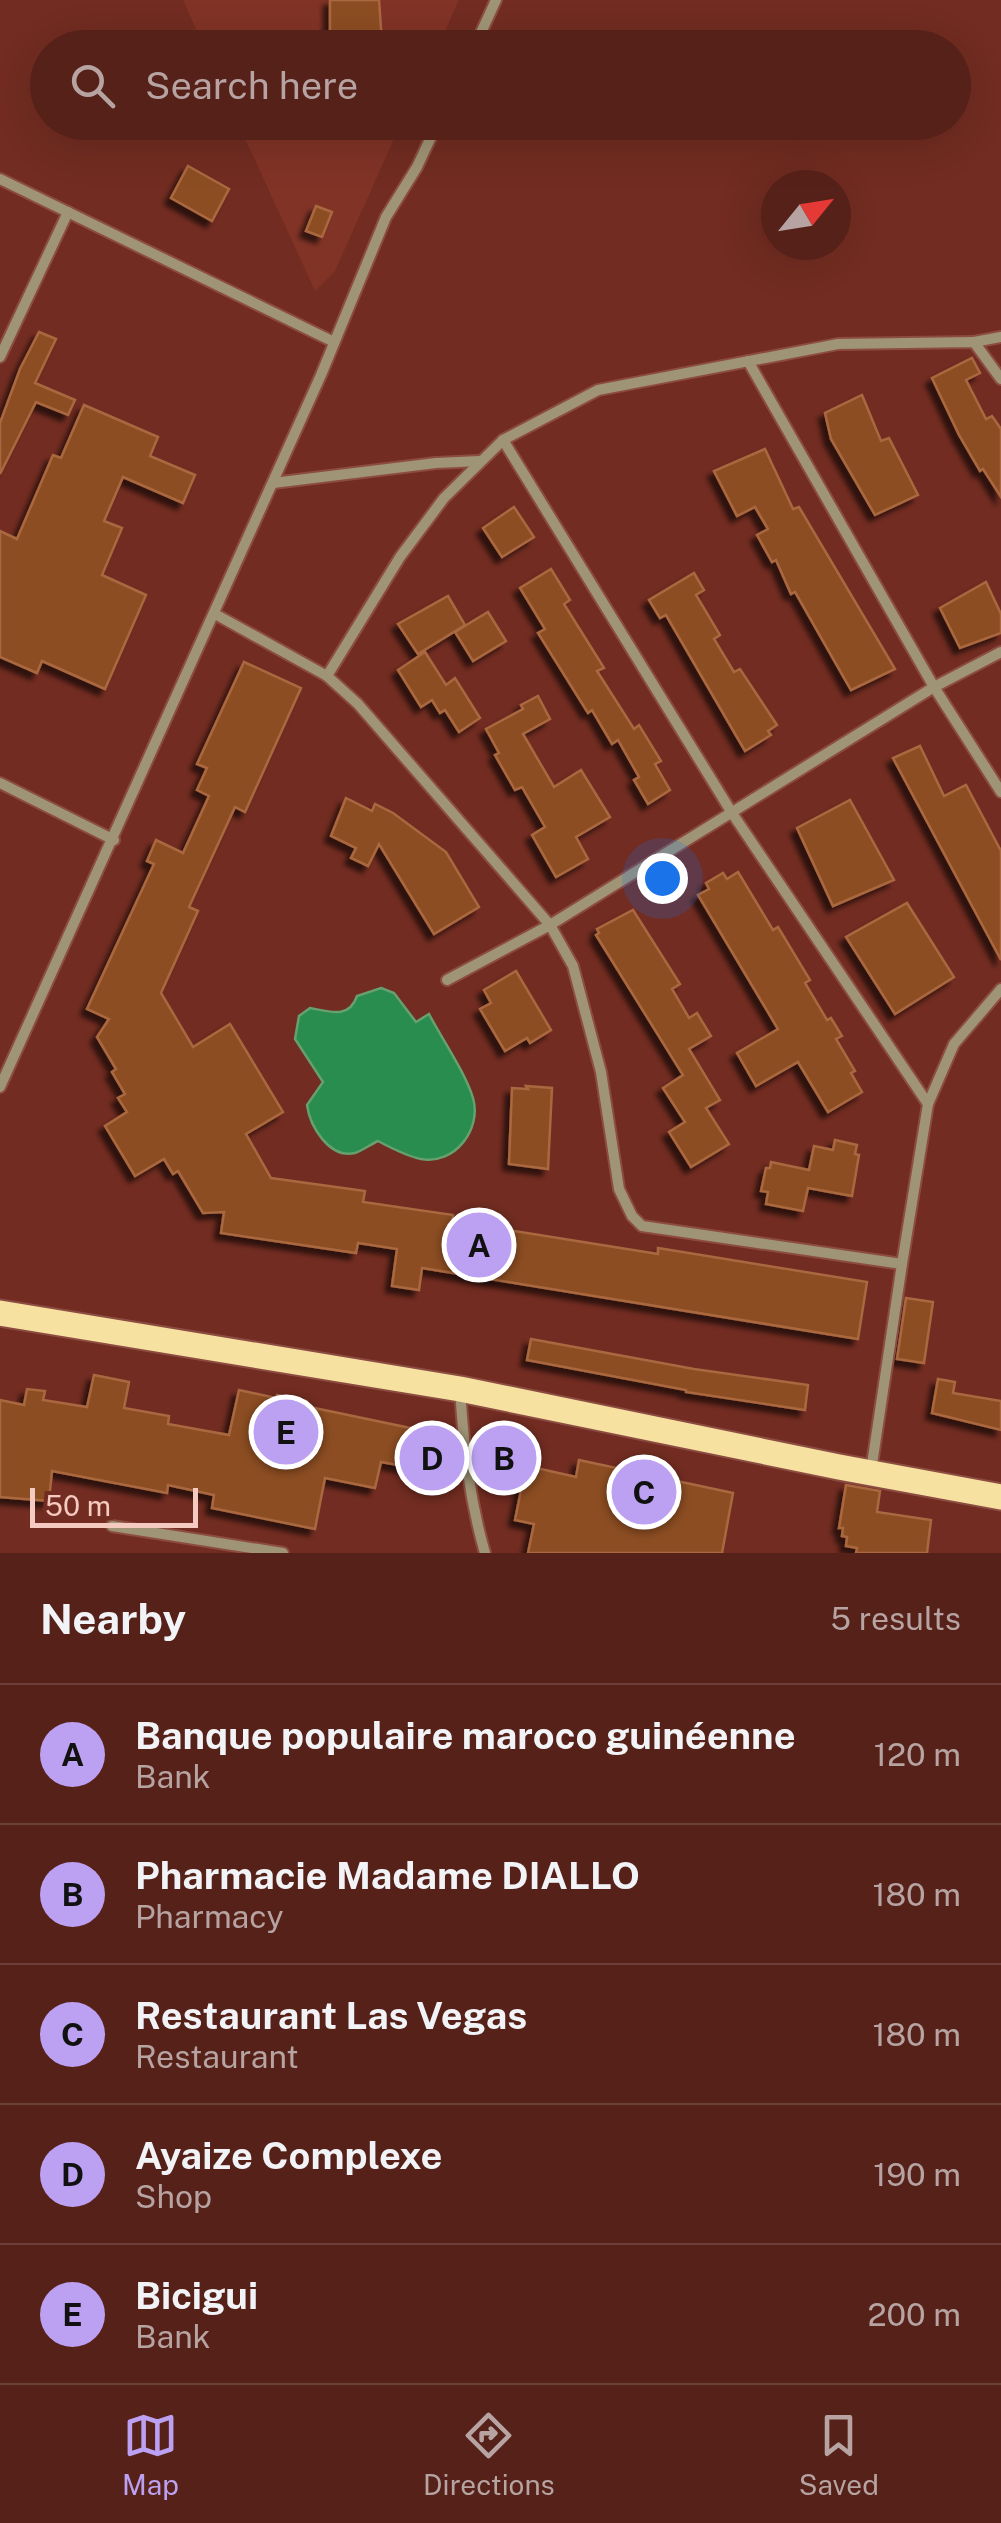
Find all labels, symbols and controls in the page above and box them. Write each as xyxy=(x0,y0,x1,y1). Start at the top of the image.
search box xyxy=(30,30,971,140)
icon: search xyxy=(65,58,120,113)
text: Search here xyxy=(145,63,358,108)
north arrow xyxy=(761,170,851,260)
your location xyxy=(637,853,688,904)
pin: A xyxy=(446,1208,512,1282)
pin: E xyxy=(254,1394,318,1470)
pin: D xyxy=(400,1420,464,1496)
pin: B xyxy=(472,1420,536,1496)
pin: C xyxy=(612,1454,676,1530)
scale bar xyxy=(30,1483,198,1528)
text: 50 m xyxy=(45,1489,111,1522)
text: Nearby xyxy=(40,1594,186,1643)
text: 5 results xyxy=(830,1600,961,1637)
text: Banque populaire maroco guinéenne xyxy=(135,1713,796,1758)
text: A xyxy=(61,1736,84,1773)
text: 120 m xyxy=(874,1736,961,1773)
text: Bank xyxy=(135,1758,211,1795)
text: Pharmacie Madame DIALLO xyxy=(135,1853,640,1898)
text: B xyxy=(62,1876,83,1913)
text: 180 m xyxy=(872,1876,961,1913)
text: Pharmacy xyxy=(135,1898,284,1935)
text: Restaurant Las Vegas xyxy=(135,1993,527,2038)
text: C xyxy=(61,2016,84,2053)
text: 180 m xyxy=(872,2016,961,2053)
text: Restaurant xyxy=(135,2038,299,2075)
text: Ayaize Complexe xyxy=(135,2133,443,2178)
text: D xyxy=(61,2156,84,2193)
text: 190 m xyxy=(873,2156,961,2193)
text: Shop xyxy=(135,2178,212,2215)
text: Bicigui xyxy=(135,2273,258,2318)
text: E xyxy=(62,2296,83,2333)
text: 200 m xyxy=(868,2296,961,2333)
text: Bank xyxy=(135,2318,211,2355)
tab: Map xyxy=(122,2408,179,2501)
tab: Directions xyxy=(423,2408,555,2501)
tab: Saved xyxy=(799,2408,879,2501)

